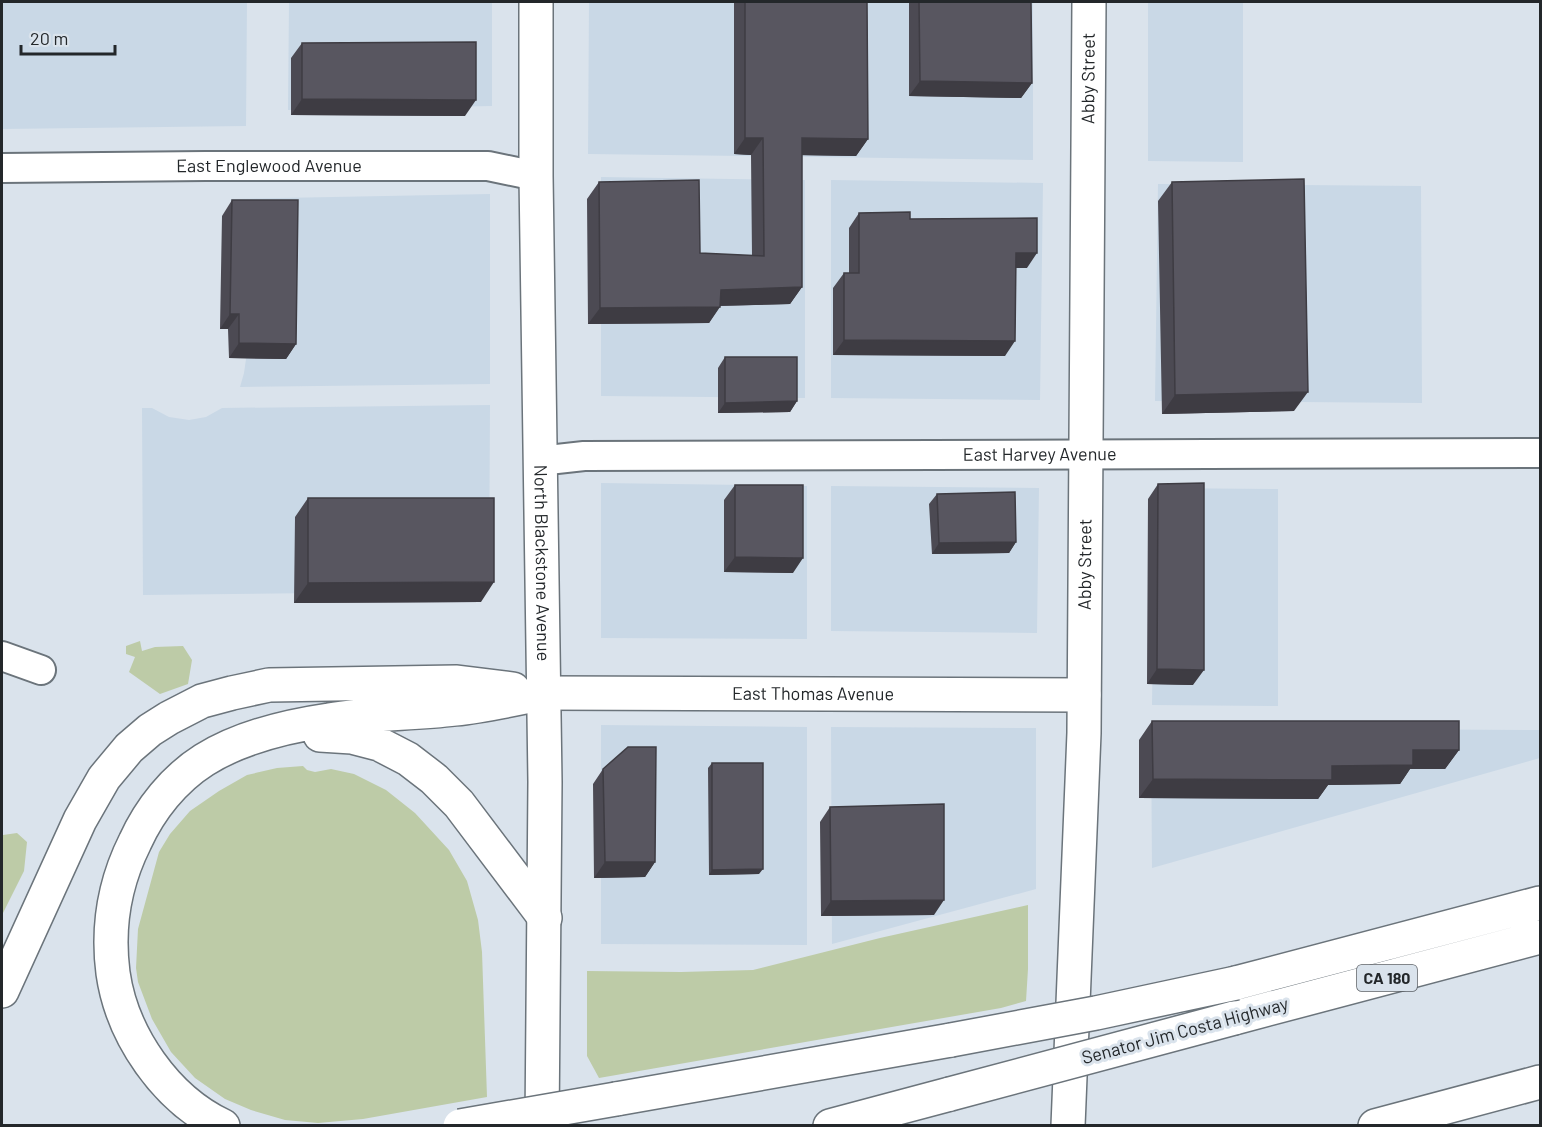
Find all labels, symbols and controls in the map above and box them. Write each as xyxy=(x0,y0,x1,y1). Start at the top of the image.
scale bar xyxy=(21,18,116,56)
text: 20 m xyxy=(30,27,68,49)
street label: Abby Street xyxy=(1076,32,1099,124)
street label: East Englewood Avenue xyxy=(176,154,362,176)
street label: East Harvey Avenue xyxy=(963,442,1117,465)
street label: North Blackstone Avenue xyxy=(530,465,555,661)
street label: Abby Street xyxy=(1073,518,1095,610)
street label: East Thomas Avenue xyxy=(732,682,894,704)
road number: CA 180 xyxy=(1357,965,1417,991)
street label: Senator Jim Costa Highway xyxy=(1079,992,1290,1068)

